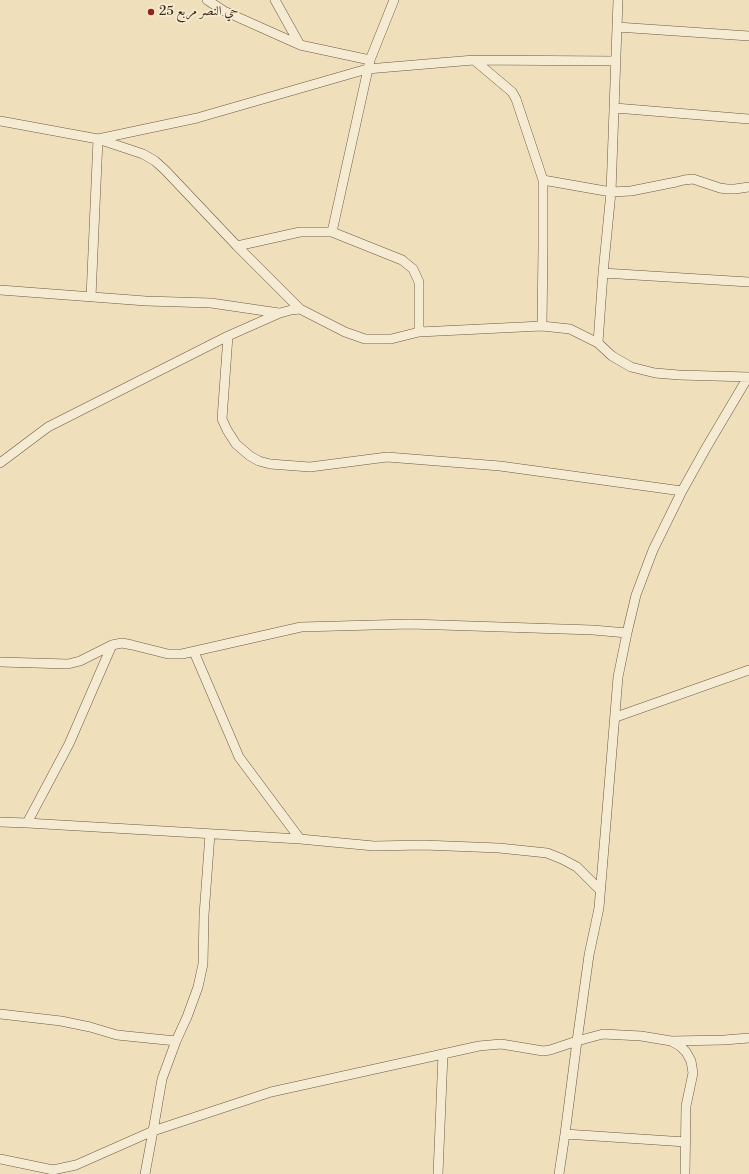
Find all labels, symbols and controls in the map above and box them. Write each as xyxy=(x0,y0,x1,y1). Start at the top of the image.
place label: حي النصر مربع 25 xyxy=(159,4,239,20)
marker: حي النصر مربع 25 xyxy=(146,7,156,17)

